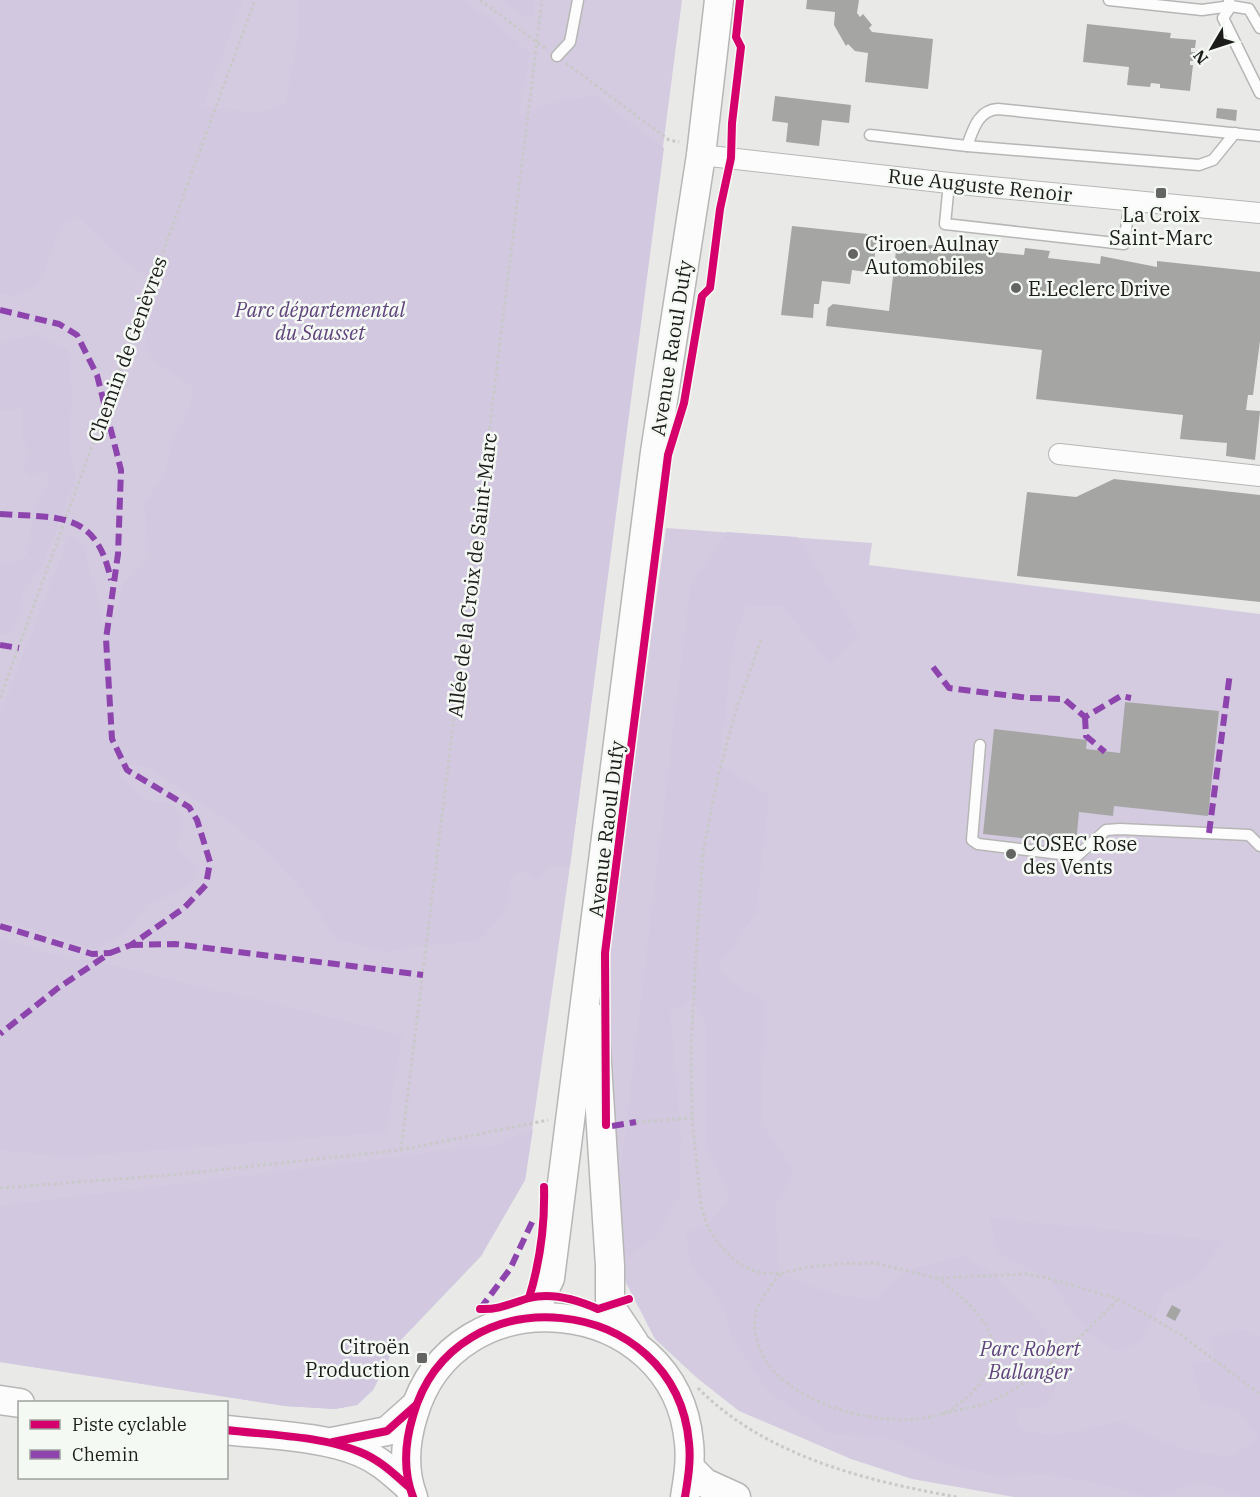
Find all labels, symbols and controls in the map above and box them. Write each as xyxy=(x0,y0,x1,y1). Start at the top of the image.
north arrow xyxy=(1182,18,1242,78)
text: N xyxy=(1189,46,1212,69)
street label: Rue Auguste Renoir xyxy=(887,162,1074,208)
marker: La Croix Saint-Marc xyxy=(1154,186,1168,200)
place label: La Croix Saint-Marc xyxy=(1109,201,1213,251)
place label: Ciroen Aulnay Automobiles xyxy=(865,230,999,280)
marker: Ciroen Aulnay Automobiles xyxy=(846,247,860,261)
street label: Chemin de Genèvres xyxy=(81,253,173,445)
street label: Avenue Raoul Dufy xyxy=(644,258,698,438)
place label: E.Leclerc Drive xyxy=(1028,275,1170,302)
marker: E.Leclerc Drive xyxy=(1009,281,1023,295)
park label: Parc départemental du Sausset xyxy=(234,296,405,346)
street label: Allée de la Croix de Saint-Marc xyxy=(441,431,503,719)
street label: Avenue Raoul Dufy xyxy=(582,739,630,919)
place label: COSEC Rose des Vents xyxy=(1023,830,1137,880)
marker: COSEC Rose des Vents xyxy=(1004,847,1018,861)
place label: Citroën Production xyxy=(305,1333,410,1383)
park label: Parc Robert Ballanger xyxy=(979,1335,1081,1385)
marker: Citroën Production xyxy=(415,1351,429,1365)
legend xyxy=(18,1401,228,1479)
text: Piste cyclable xyxy=(72,1413,187,1436)
text: Chemin xyxy=(72,1443,139,1466)

